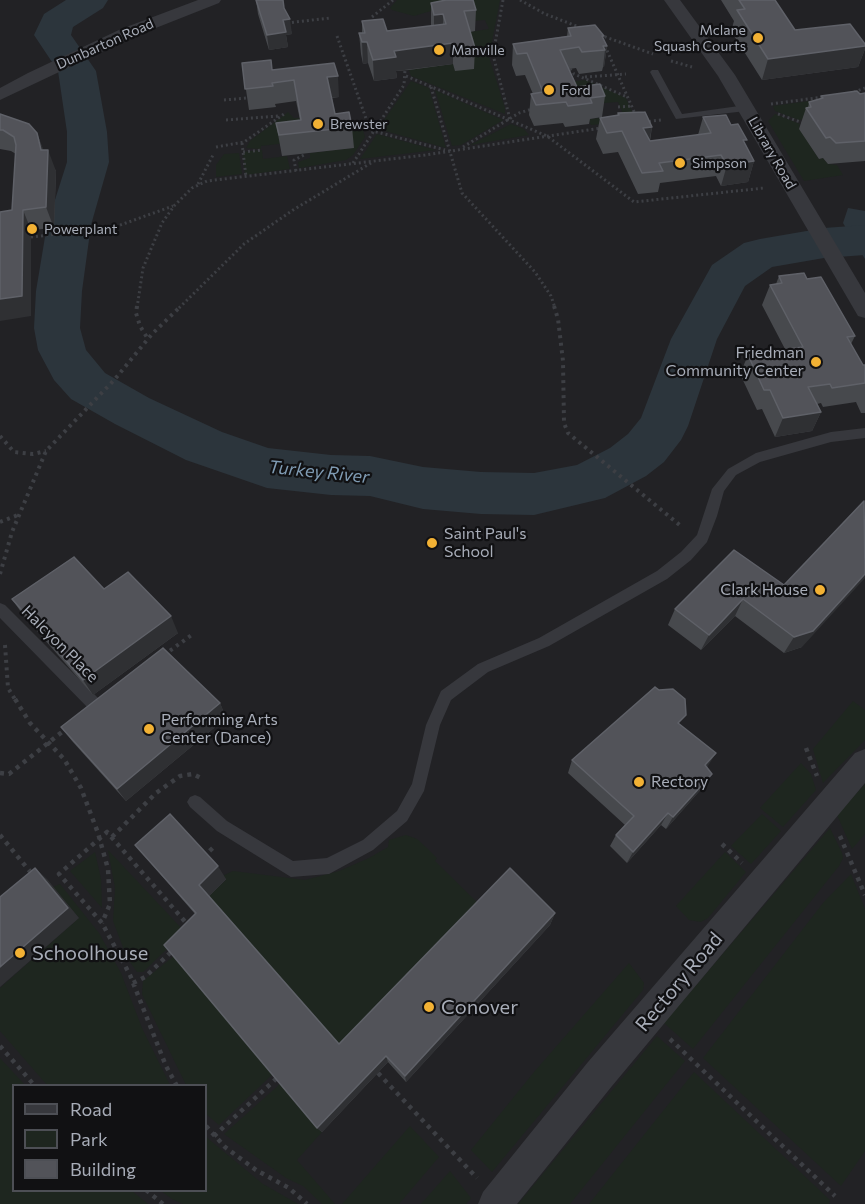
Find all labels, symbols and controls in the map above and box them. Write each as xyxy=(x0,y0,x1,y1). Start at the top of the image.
street label: Dunbarton Road xyxy=(54,15,156,73)
place label: Mclane Squash Courts xyxy=(654,22,746,54)
marker: Mclane Squash Courts xyxy=(751,31,765,45)
place label: Manville xyxy=(451,42,505,58)
marker: Manville xyxy=(432,43,446,57)
place label: Ford xyxy=(561,82,591,98)
marker: Ford xyxy=(542,83,556,97)
street label: Library Road xyxy=(745,114,799,192)
place label: Brewster xyxy=(330,116,388,132)
marker: Brewster xyxy=(311,117,325,131)
place label: Simpson xyxy=(692,155,747,171)
marker: Simpson xyxy=(673,156,687,170)
place label: Powerplant xyxy=(44,221,118,237)
marker: Powerplant xyxy=(25,222,39,236)
place label: Friedman Community Center xyxy=(666,343,804,381)
marker: Friedman Community Center xyxy=(809,355,823,369)
water label: Turkey River xyxy=(268,456,370,488)
place label: Saint Paul's School xyxy=(444,524,527,562)
marker: Saint Paul's School xyxy=(425,536,439,550)
place label: Clark House xyxy=(720,580,808,600)
marker: Clark House xyxy=(813,583,827,597)
street label: Halcyon Place xyxy=(18,602,102,686)
place label: Performing Arts Center (Dance) xyxy=(161,710,278,748)
marker: Performing Arts Center (Dance) xyxy=(142,722,156,736)
place label: Rectory xyxy=(651,772,708,792)
marker: Rectory xyxy=(632,775,646,789)
street label: Rectory Road xyxy=(631,928,727,1036)
place label: Schoolhouse xyxy=(32,941,148,965)
marker: Schoolhouse xyxy=(13,946,27,960)
place label: Conover xyxy=(441,995,518,1019)
marker: Conover xyxy=(422,1000,436,1014)
legend xyxy=(12,1084,207,1192)
text: Road xyxy=(70,1098,112,1120)
text: Park xyxy=(70,1128,108,1150)
text: Building xyxy=(70,1158,136,1180)

